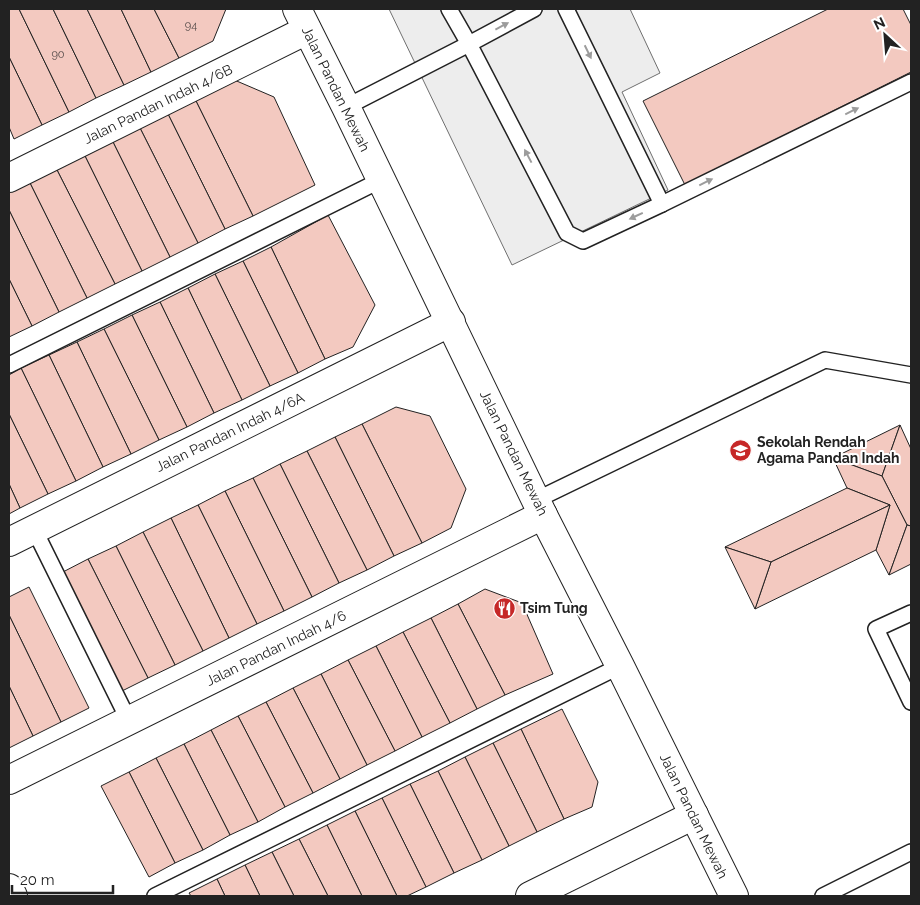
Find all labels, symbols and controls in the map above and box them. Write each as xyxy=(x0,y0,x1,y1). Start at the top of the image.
north arrow xyxy=(860,10,910,60)
text: N xyxy=(871,14,888,33)
house number: 94 xyxy=(185,19,197,32)
one-way arrow xyxy=(494,22,509,30)
street label: Jalan Pandan Mewah xyxy=(299,24,373,154)
one-way arrow xyxy=(584,45,592,60)
house number: 90 xyxy=(51,48,65,61)
street label: Jalan Pandan Indah 4/6B xyxy=(81,61,235,147)
one-way arrow xyxy=(845,107,859,115)
one-way arrow xyxy=(524,149,532,163)
one-way arrow xyxy=(699,178,713,186)
one-way arrow xyxy=(629,212,643,220)
street label: Jalan Pandan Mewah xyxy=(477,388,551,518)
street label: Jalan Pandan Indah 4/6A xyxy=(153,389,307,475)
place label: Sekolah Rendah Agama Pandan Indah xyxy=(757,434,900,466)
school or university icon: Sekolah Rendah Agama Pandan Indah xyxy=(729,438,753,462)
restaurant icon: Tsim Tung xyxy=(492,596,516,620)
place label: Tsim Tung xyxy=(520,600,588,616)
street label: Jalan Pandan Indah 4/6 xyxy=(203,607,349,689)
street label: Jalan Pandan Mewah xyxy=(657,751,731,881)
scale bar xyxy=(12,862,114,894)
text: 20 m xyxy=(20,871,55,889)

